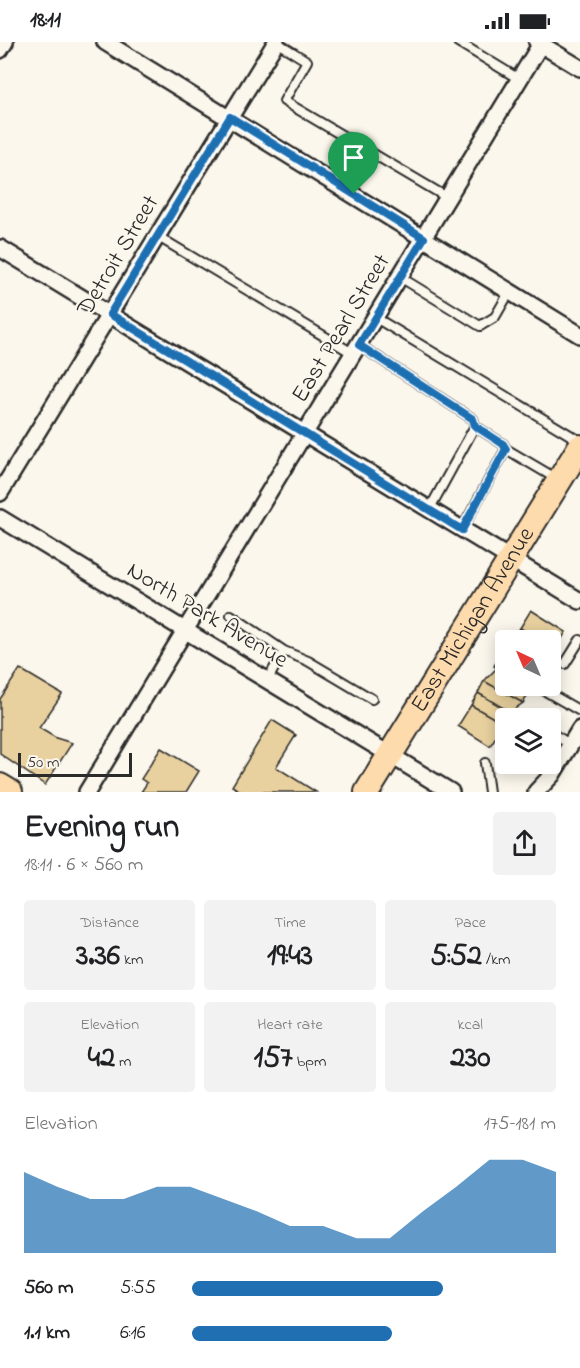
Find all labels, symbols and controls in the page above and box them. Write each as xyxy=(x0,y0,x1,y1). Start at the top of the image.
text: 18:11 xyxy=(30,5,61,37)
pin xyxy=(328,132,379,194)
icon: arrive xyxy=(337,141,370,174)
street label: Detroit Street xyxy=(69,189,169,324)
street label: East Pearl Street xyxy=(284,248,400,410)
street label: East Michigan Avenue xyxy=(402,520,544,720)
street label: North Park Avenue xyxy=(120,554,295,678)
north arrow xyxy=(495,630,561,696)
map controls xyxy=(495,630,561,774)
button: layers xyxy=(495,708,561,774)
scale bar xyxy=(18,750,132,778)
text: 50 m xyxy=(27,751,59,775)
text: Evening run xyxy=(24,804,179,852)
button: share xyxy=(493,812,556,875)
text: 18:11 · 6 × 560 m xyxy=(24,851,143,880)
text: Distance xyxy=(80,911,139,935)
text: Time xyxy=(274,911,306,935)
text: Pace xyxy=(455,911,486,935)
text: 3.36 xyxy=(76,935,120,979)
text: 19:43 xyxy=(267,935,313,979)
text: 5:52 xyxy=(430,935,482,979)
text: km xyxy=(120,948,143,972)
text: /km xyxy=(482,948,510,972)
text: Elevation xyxy=(80,1013,139,1037)
text: Heart rate xyxy=(257,1013,323,1037)
text: kcal xyxy=(458,1013,483,1037)
text: 42 xyxy=(88,1037,115,1081)
text: 157 xyxy=(254,1037,293,1081)
text: 230 xyxy=(450,1037,490,1081)
text: m xyxy=(115,1050,132,1074)
text: bpm xyxy=(293,1050,326,1074)
text: Elevation xyxy=(24,1110,98,1139)
text: 175–181 m xyxy=(483,1110,556,1139)
text: 560 m xyxy=(24,1274,73,1303)
text: 5:55 xyxy=(120,1274,156,1303)
text: 1.1 km xyxy=(24,1319,70,1348)
text: 6:16 xyxy=(120,1319,146,1348)

